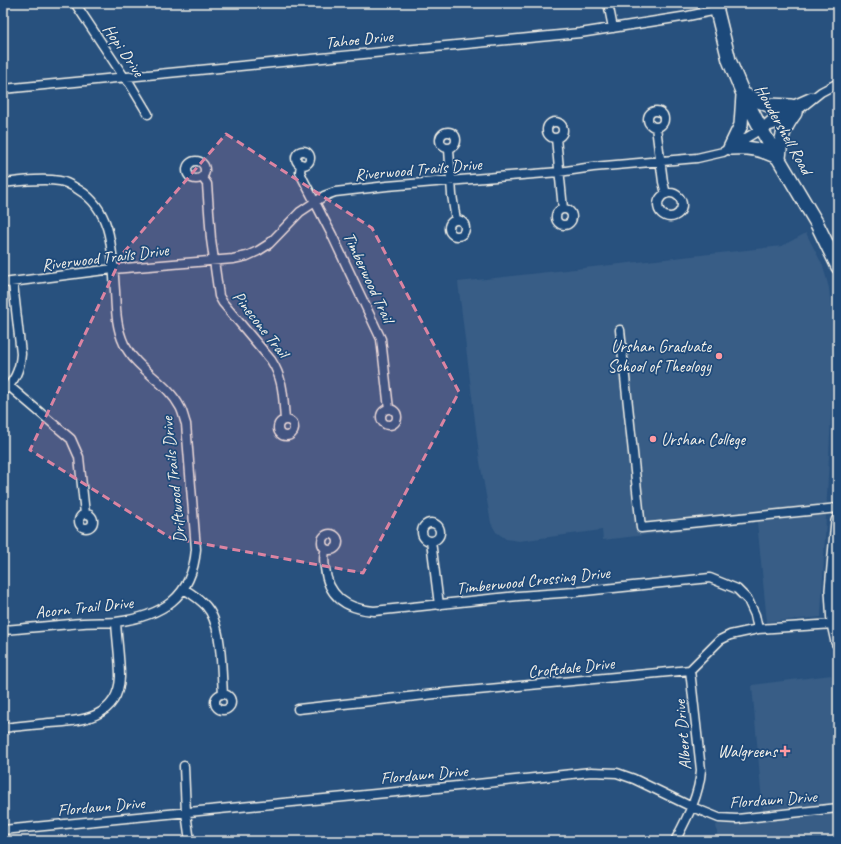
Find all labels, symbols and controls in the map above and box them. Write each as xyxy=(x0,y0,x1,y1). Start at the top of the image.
street label: Hopi Drive xyxy=(98,20,150,82)
street label: Tahoe Drive xyxy=(324,25,395,53)
street label: Howdershell Road xyxy=(750,80,819,181)
street label: Riverwood Trails Drive xyxy=(354,153,484,186)
street label: Timberwood Trail xyxy=(339,229,400,328)
street label: Riverwood Trails Drive xyxy=(41,239,171,276)
street label: Pinecone Trail xyxy=(228,287,295,364)
place label: Urshan Graduate School of Theology xyxy=(608,336,712,377)
marker: Urshan Graduate School of Theology xyxy=(714,351,724,361)
street label: Driftwood Trails Drive xyxy=(156,414,191,544)
place label: Urshan College xyxy=(661,429,747,450)
marker: Urshan College xyxy=(648,434,658,444)
street label: Timberwood Crossing Drive xyxy=(455,562,612,599)
street label: Acorn Trail Drive xyxy=(34,592,136,623)
street label: Croftdale Drive xyxy=(527,652,617,682)
street label: Albert Drive xyxy=(669,697,696,771)
place label: Walgreens xyxy=(718,741,778,762)
marker: Walgreens xyxy=(780,746,790,756)
street label: Flordawn Drive xyxy=(380,760,470,789)
street label: Flordawn Drive xyxy=(729,786,819,813)
street label: Flordawn Drive xyxy=(57,792,147,821)

